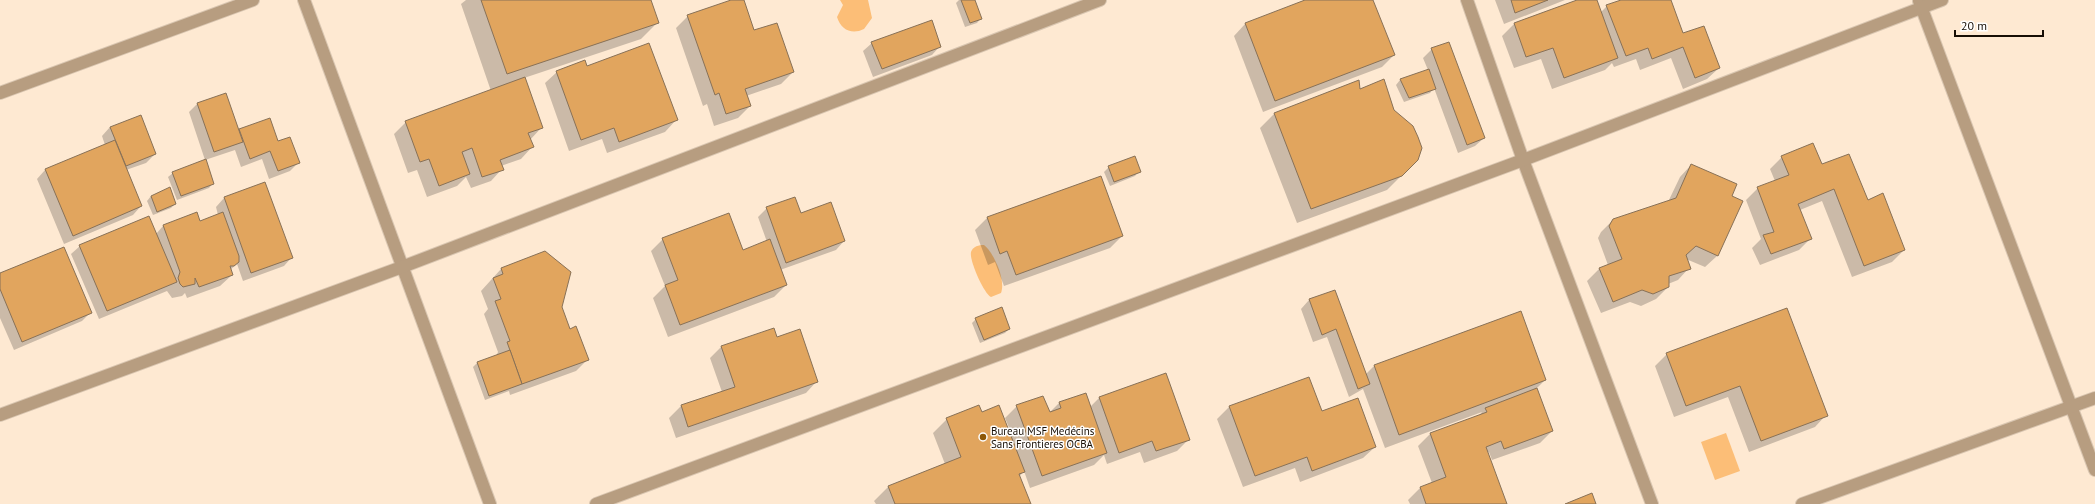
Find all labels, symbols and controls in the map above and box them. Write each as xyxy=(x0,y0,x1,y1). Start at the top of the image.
scale bar xyxy=(1955,12,2043,38)
text: 20 m xyxy=(1961,18,1987,33)
place label: Bureau MSF Medécins Sans Frontieres OCBA xyxy=(991,424,1095,451)
marker: Bureau MSF Medécins Sans Frontieres OCBA xyxy=(978,432,988,442)

